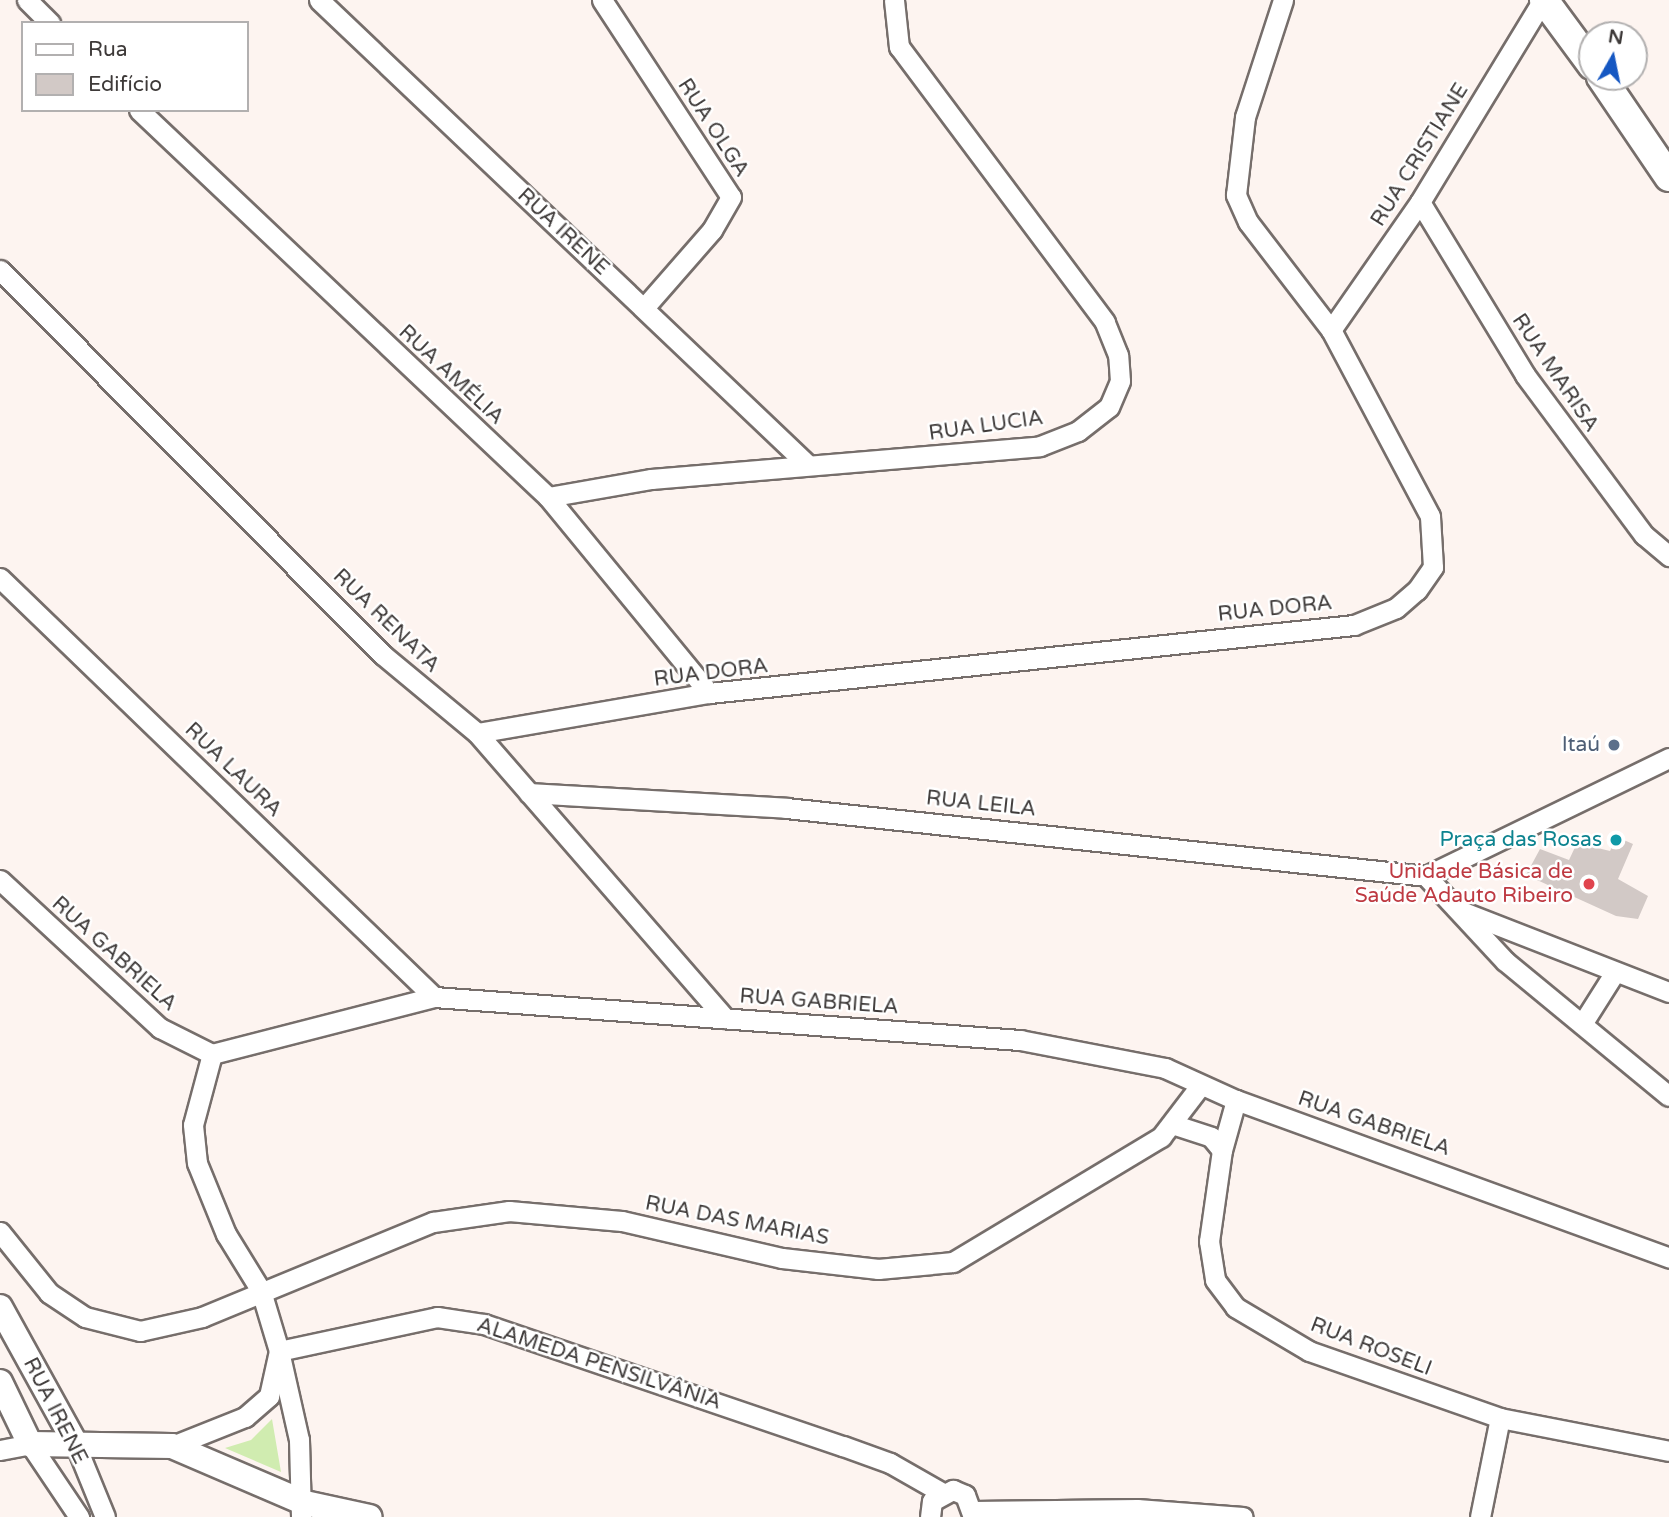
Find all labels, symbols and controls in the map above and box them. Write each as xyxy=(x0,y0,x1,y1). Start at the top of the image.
legend xyxy=(21,21,248,112)
north arrow xyxy=(1578,21,1648,91)
text: N xyxy=(1607,25,1625,49)
text: Rua xyxy=(88,37,128,62)
text: Edifício xyxy=(88,72,162,97)
street label: RUA OLGA xyxy=(672,74,754,182)
street label: RUA CRISTIANE xyxy=(1366,79,1474,231)
street label: RUA IRENE xyxy=(512,183,614,281)
street label: RUA MARISA xyxy=(1506,309,1604,437)
street label: RUA AMÉLIA xyxy=(393,320,509,430)
street label: RUA LUCIA xyxy=(927,405,1045,447)
street label: RUA RENATA xyxy=(328,564,444,678)
street label: RUA DORA xyxy=(1216,590,1334,628)
street label: RUA DORA xyxy=(652,653,770,693)
street label: RUA LAURA xyxy=(179,718,287,822)
place label: Itaú xyxy=(1562,732,1600,758)
marker: Itaú xyxy=(1606,737,1622,753)
street label: RUA LEILA xyxy=(925,786,1037,822)
place label: Praça das Rosas xyxy=(1439,827,1602,853)
marker: Praça das Rosas xyxy=(1608,832,1624,848)
place label: Unidade Básica de Saúde Adauto Ribeiro xyxy=(1355,859,1573,909)
marker: Unidade Básica de Saúde Adauto Ribeiro xyxy=(1579,874,1599,894)
street label: RUA GABRIELA xyxy=(46,891,182,1017)
street label: RUA GABRIELA xyxy=(739,984,899,1020)
street label: RUA GABRIELA xyxy=(1295,1086,1453,1162)
street label: RUA DAS MARIAS xyxy=(643,1191,831,1251)
street label: RUA ROSELI xyxy=(1307,1312,1435,1382)
street label: ALAMEDA PENSILVÂNIA xyxy=(474,1313,724,1415)
street label: RUA IRENE xyxy=(17,1354,93,1468)

